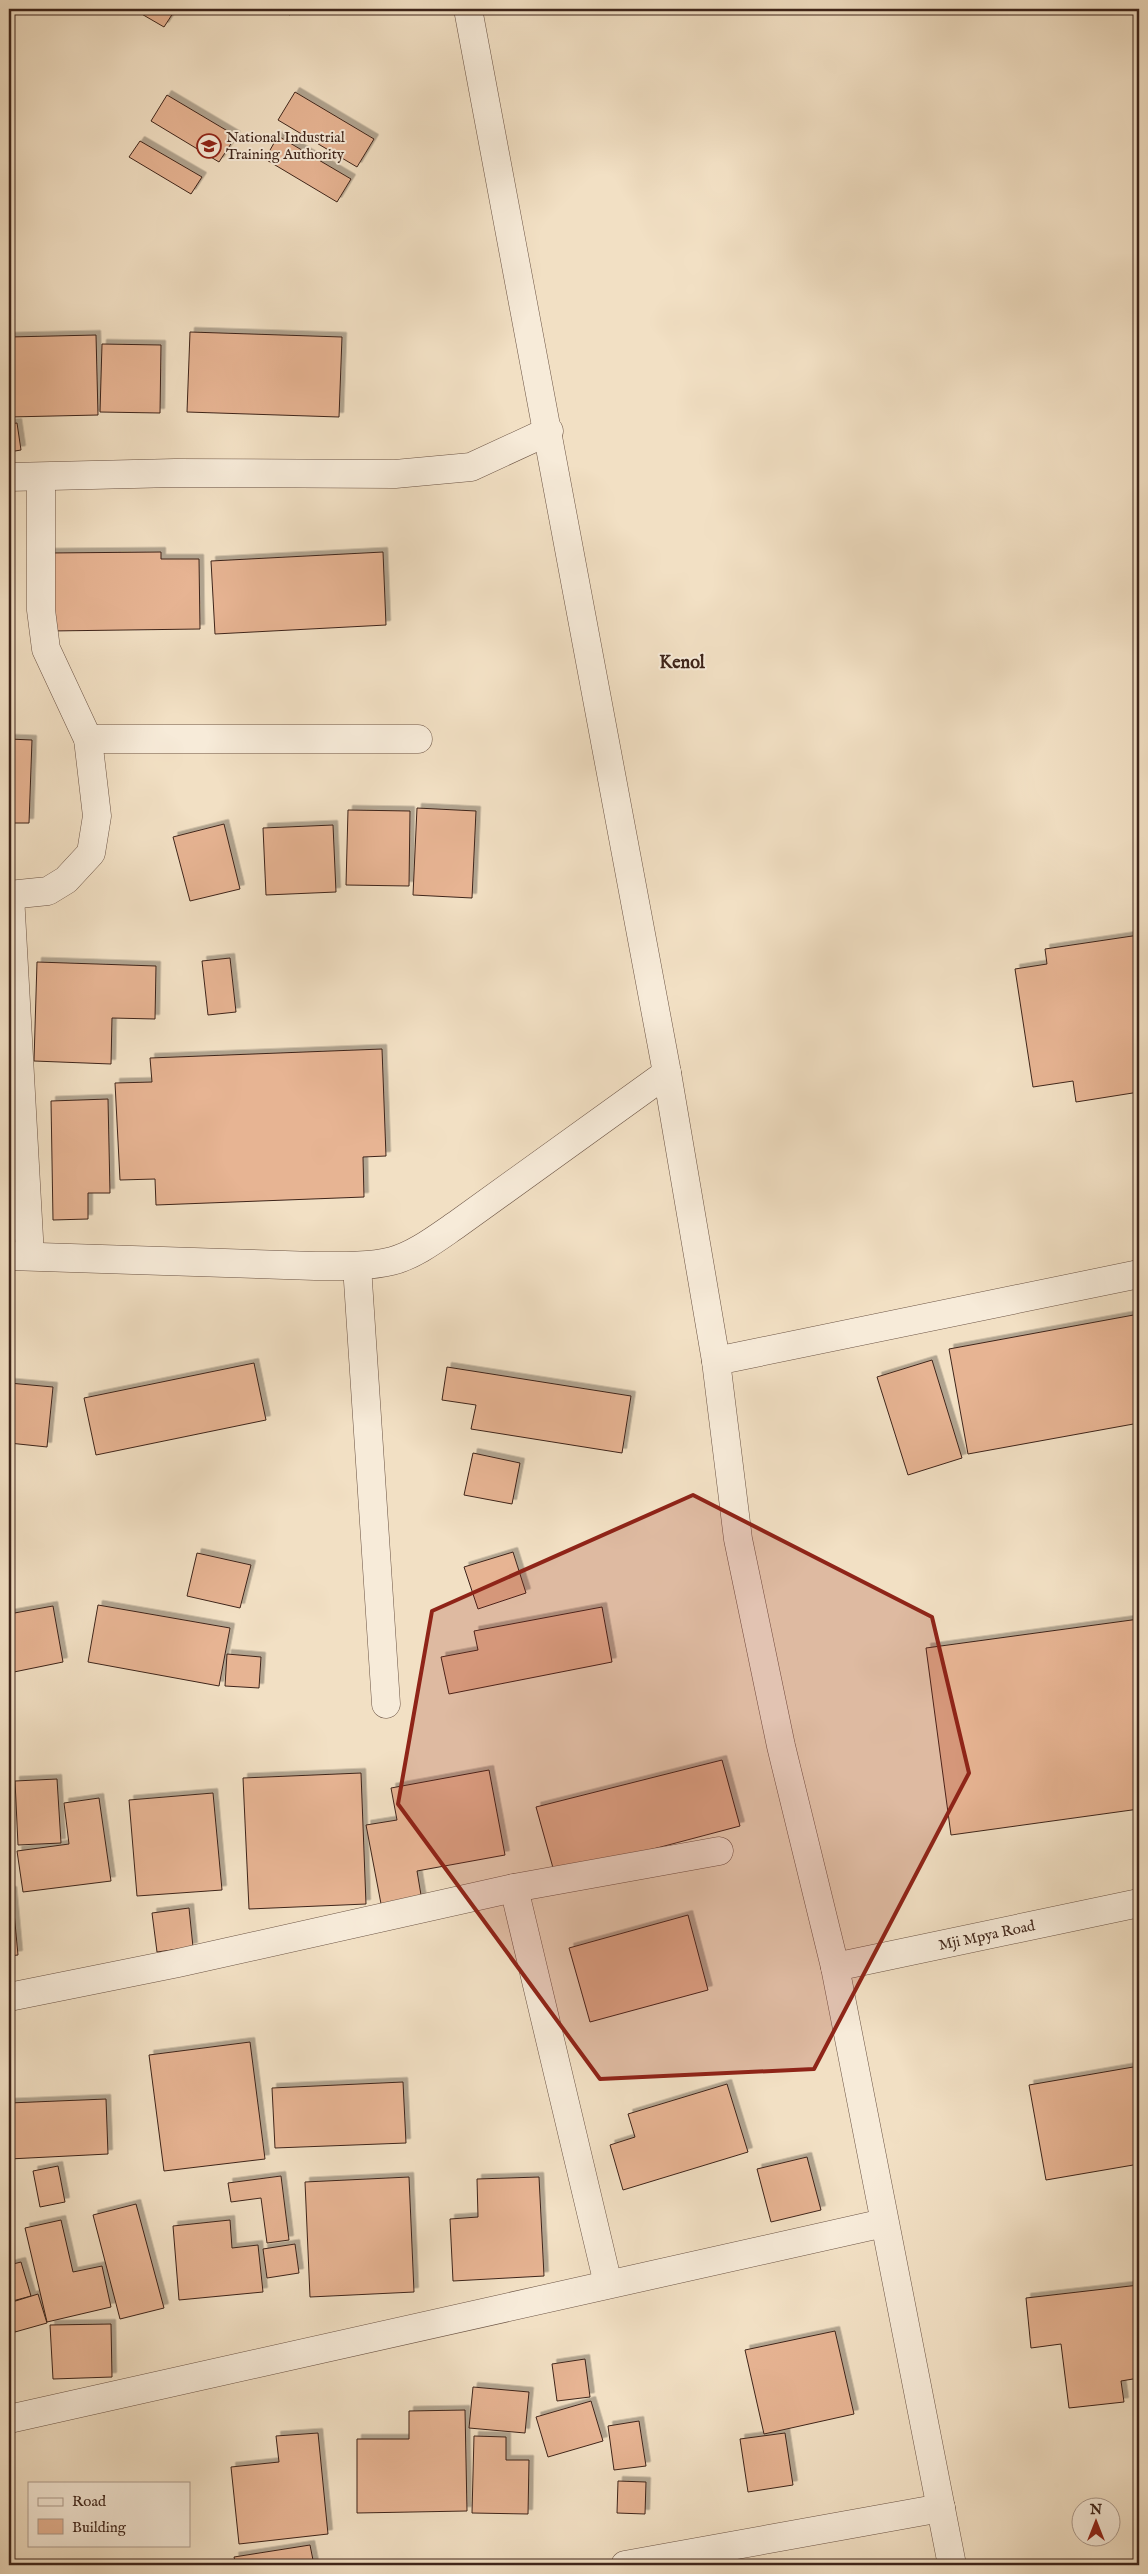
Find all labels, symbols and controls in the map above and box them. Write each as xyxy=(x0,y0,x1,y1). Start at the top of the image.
place label: National Industrial Training Authority xyxy=(226,128,346,164)
school or university icon: National Industrial Training Authority xyxy=(196,133,222,159)
district label: Kenol xyxy=(659,652,706,675)
street label: Mji Mpya Road xyxy=(937,1915,1038,1954)
legend xyxy=(28,2482,190,2546)
text: Road xyxy=(72,2492,107,2511)
north arrow xyxy=(1070,2496,1120,2546)
text: N xyxy=(1089,2501,1102,2519)
text: Building xyxy=(72,2518,127,2537)

